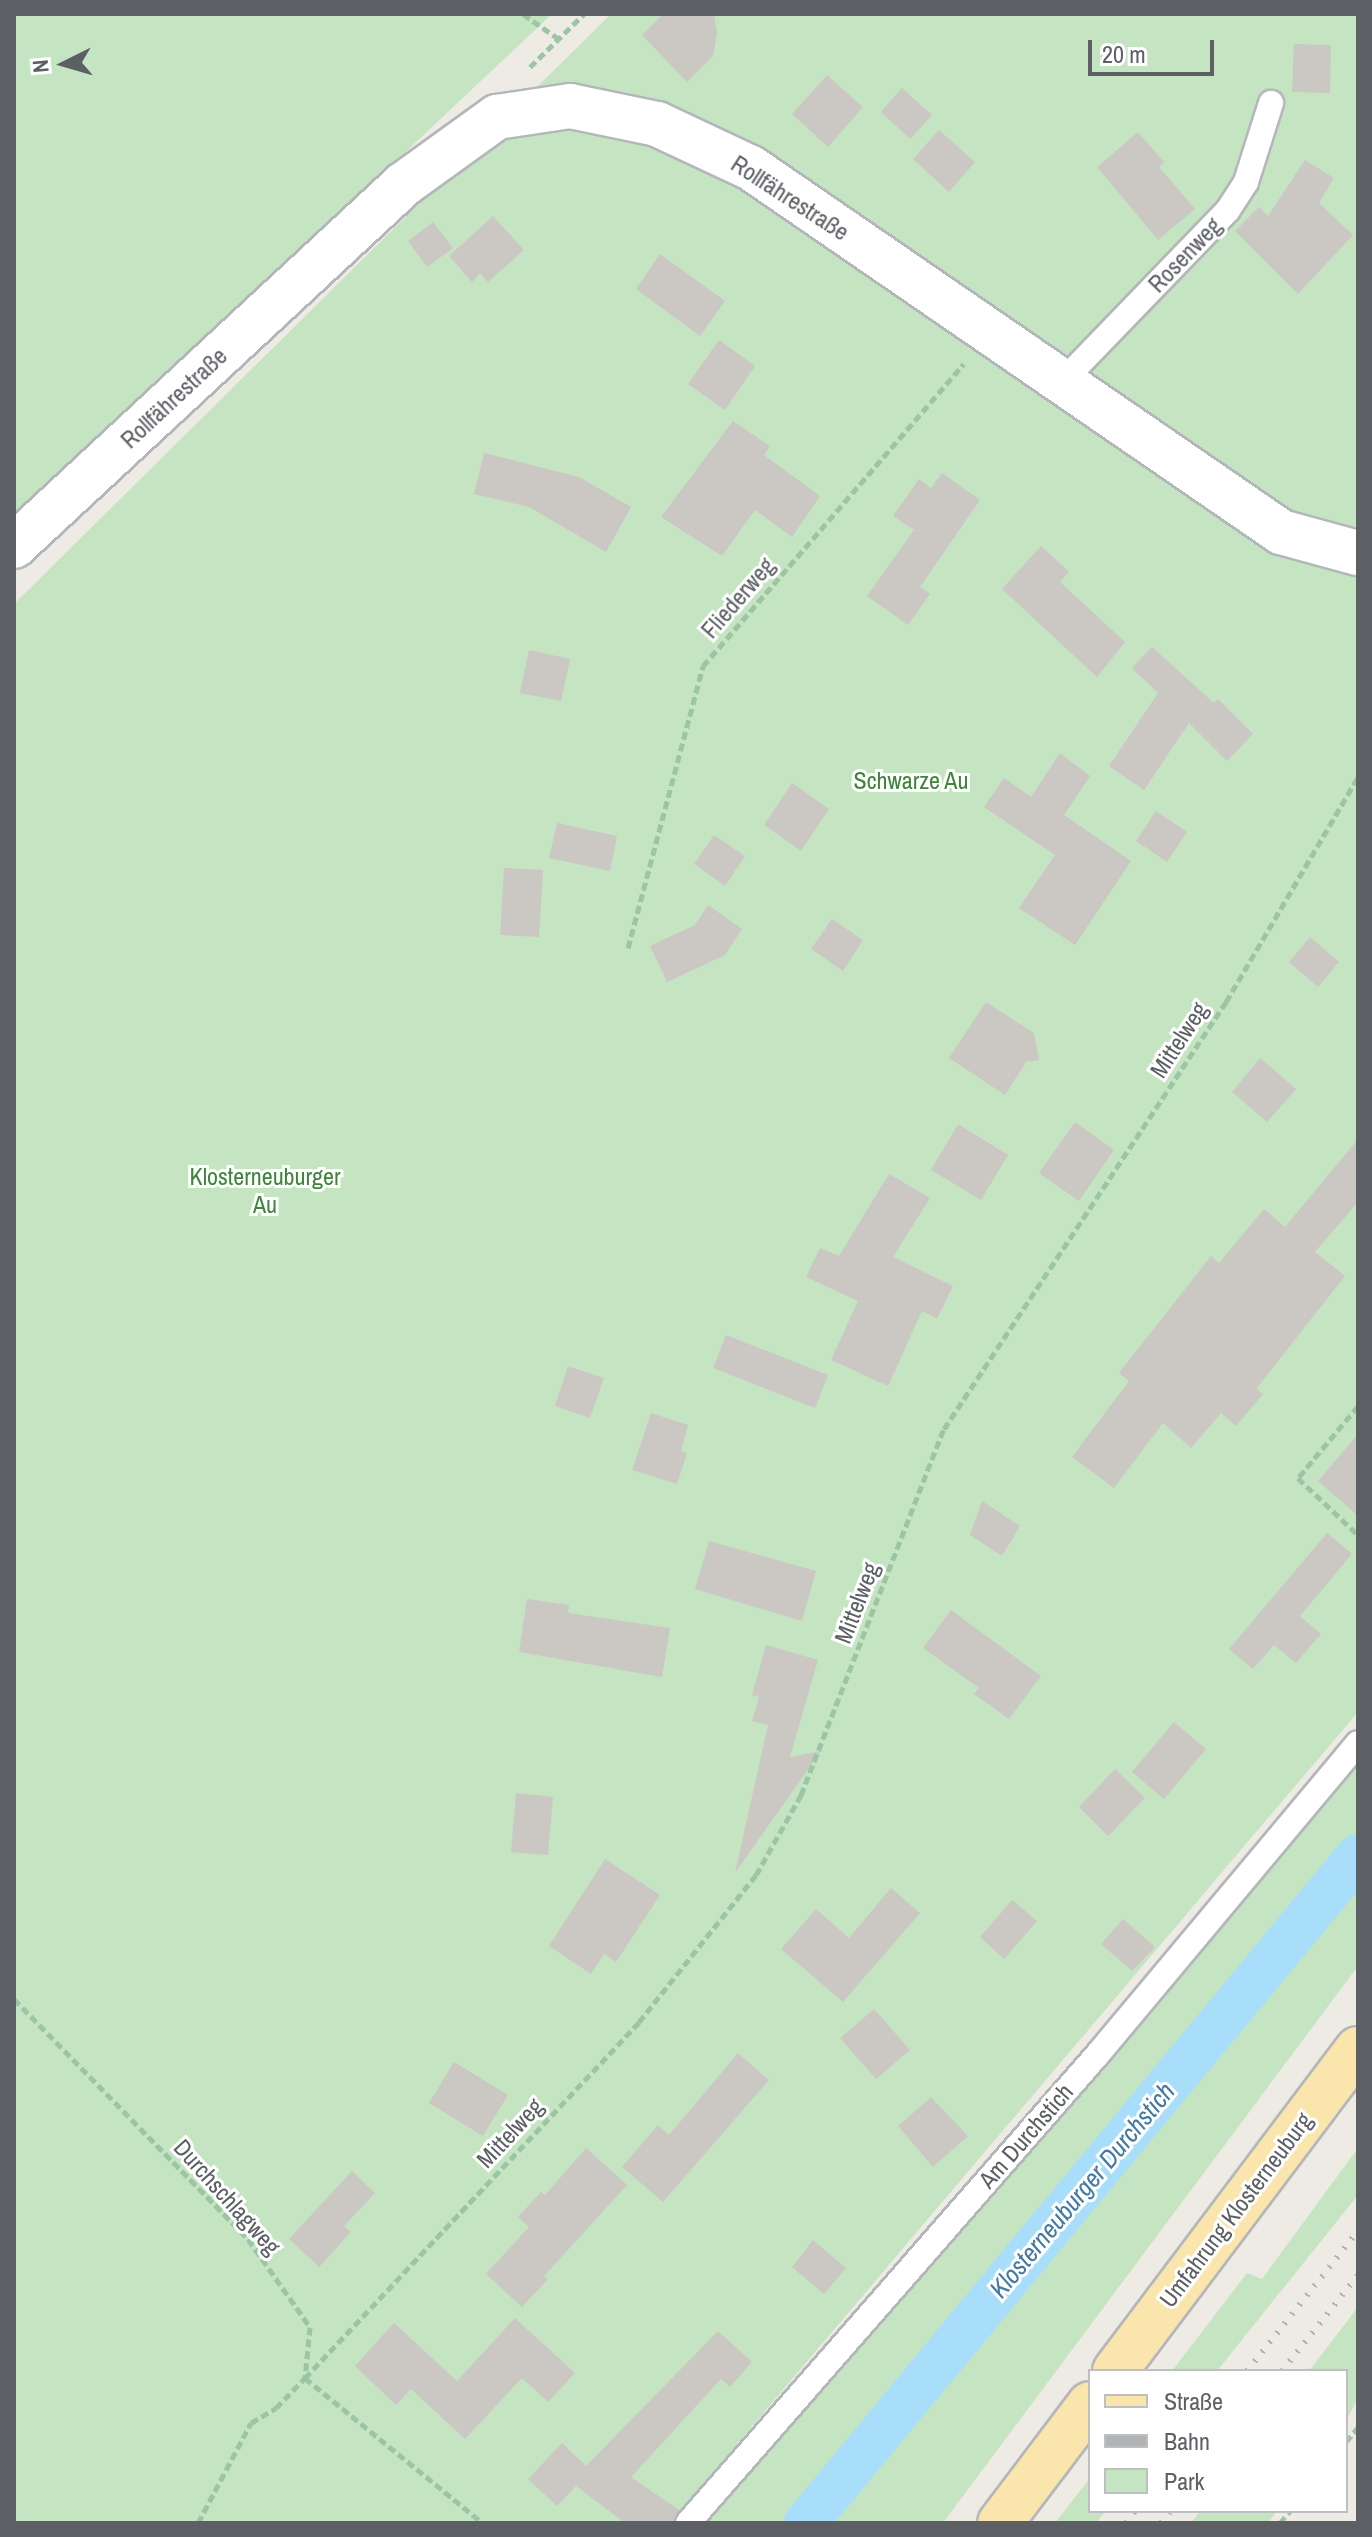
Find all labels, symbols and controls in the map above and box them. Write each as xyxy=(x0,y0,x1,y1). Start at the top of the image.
north arrow xyxy=(24,24,104,104)
scale bar xyxy=(1092,24,1218,74)
text: 20 m xyxy=(1102,38,1146,70)
text: N xyxy=(25,58,56,74)
street label: Rollfährestraße xyxy=(726,149,854,247)
street label: Rosenweg xyxy=(1142,212,1228,298)
street label: Rollfährestraße xyxy=(115,342,233,454)
street label: Fliederweg xyxy=(695,552,781,644)
park label: Schwarze Au xyxy=(853,767,969,795)
street label: Mittelweg xyxy=(1144,997,1214,1083)
park label: Klosterneuburger Au xyxy=(190,1163,340,1219)
street label: Mittelweg xyxy=(828,1559,886,1647)
water label: Klosterneuburger Durchstich xyxy=(983,2076,1181,2304)
street label: Am Durchstich xyxy=(973,2078,1079,2194)
street label: Mittelweg xyxy=(471,2092,549,2174)
street label: Umfahrung Klosterneuburg xyxy=(1153,2107,1319,2313)
street label: Durchschlagweg xyxy=(168,2133,286,2261)
legend xyxy=(1088,2369,1348,2513)
text: Straße xyxy=(1164,2385,1223,2417)
text: Bahn xyxy=(1164,2425,1210,2457)
text: Park xyxy=(1164,2465,1204,2497)

